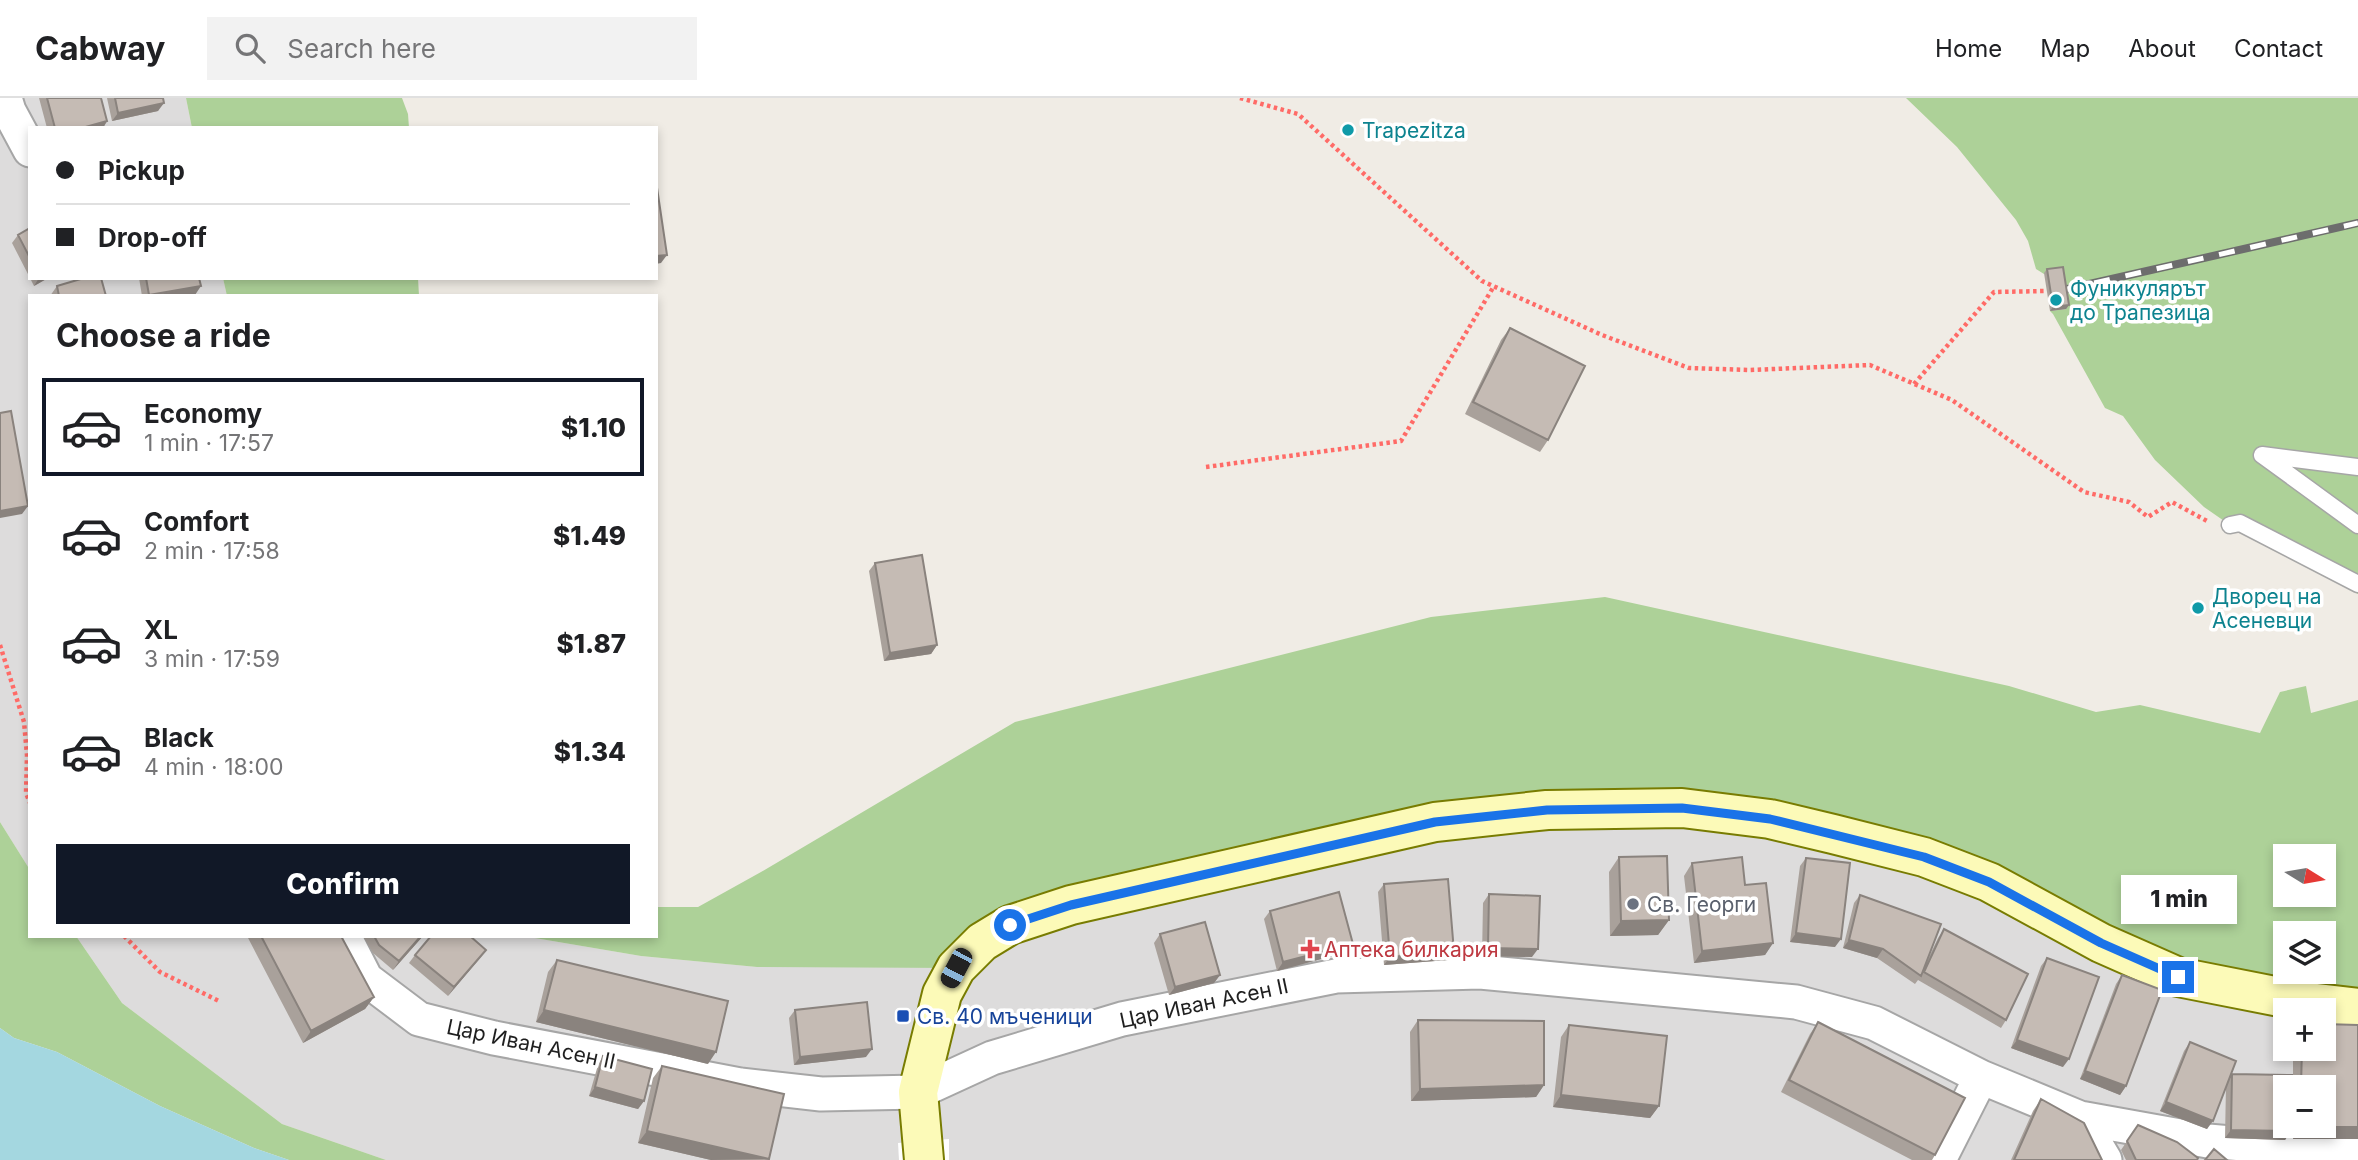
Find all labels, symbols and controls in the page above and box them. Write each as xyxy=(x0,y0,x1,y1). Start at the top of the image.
search box xyxy=(207,17,697,80)
text: Cabway xyxy=(35,28,165,68)
icon: search xyxy=(231,29,269,67)
text: Search here xyxy=(287,33,436,64)
text: Home xyxy=(1935,34,2002,63)
text: Map xyxy=(2040,34,2090,63)
text: About xyxy=(2128,34,2196,63)
text: Contact xyxy=(2234,34,2323,63)
place label: Trapezitza xyxy=(1362,118,1466,143)
marker: Trapezitza xyxy=(1340,122,1356,138)
text: Pickup xyxy=(98,155,185,186)
text: Drop-off xyxy=(98,222,207,253)
place label: Фуникулярът до Трапезица xyxy=(2070,276,2211,325)
marker: Фуникулярът до Трапезица xyxy=(2048,292,2064,308)
text: Choose a ride xyxy=(56,316,271,355)
icon: car xyxy=(60,396,123,459)
text: Economy xyxy=(144,398,262,429)
text: $1.10 xyxy=(561,412,626,443)
text: 1 min · 17:57 xyxy=(144,429,274,457)
icon: car xyxy=(60,504,123,567)
text: Comfort xyxy=(144,506,249,537)
text: $1.49 xyxy=(553,520,626,551)
text: 2 min · 17:58 xyxy=(144,537,280,565)
place label: Дворец на Асеневци xyxy=(2212,584,2321,633)
marker: Дворец на Асеневци xyxy=(2190,600,2206,616)
icon: car xyxy=(60,612,123,675)
text: XL xyxy=(144,614,178,645)
text: $1.87 xyxy=(556,628,626,659)
text: 3 min · 17:59 xyxy=(144,645,280,673)
icon: car xyxy=(60,720,123,783)
text: Black xyxy=(144,722,214,753)
text: $1.34 xyxy=(554,736,626,767)
text: 4 min · 18:00 xyxy=(144,753,283,781)
button: Confirm xyxy=(56,844,630,924)
north arrow xyxy=(2273,844,2336,906)
map controls xyxy=(2273,844,2336,1138)
callout: 1 min xyxy=(2120,876,2236,924)
text: 1 min xyxy=(2150,885,2208,913)
place label: Св. Георги xyxy=(1647,892,1756,917)
marker: Св. Георги xyxy=(1625,896,1641,912)
route start xyxy=(994,909,1026,941)
button: layers xyxy=(2273,921,2336,984)
place label: Аптека билкария xyxy=(1324,937,1499,962)
marker: Аптека билкария xyxy=(1302,941,1318,957)
car xyxy=(937,945,976,991)
route end xyxy=(2162,961,2194,993)
street label: Цар Иван Асен II xyxy=(1117,973,1291,1033)
button: + xyxy=(2273,998,2336,1061)
place label: Св. 40 мъченици xyxy=(917,1004,1093,1029)
marker: Св. 40 мъченици xyxy=(895,1008,911,1024)
street label: Цар Иван Асен II xyxy=(444,1014,618,1074)
button: − xyxy=(2273,1075,2336,1138)

